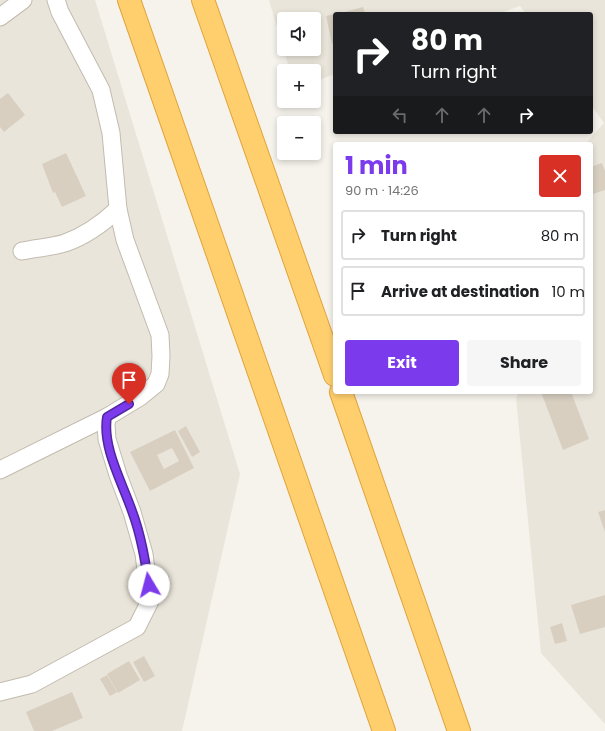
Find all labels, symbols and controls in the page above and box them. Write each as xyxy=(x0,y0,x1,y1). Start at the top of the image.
map controls xyxy=(277,12,321,160)
button: sound xyxy=(277,12,321,56)
text: 80 m xyxy=(411,21,483,60)
icon: right xyxy=(345,28,397,80)
text: Turn right xyxy=(411,59,497,84)
button: + xyxy=(277,64,321,108)
icon: left xyxy=(389,104,411,126)
icon: ahead xyxy=(431,104,453,126)
icon: ahead xyxy=(473,104,495,126)
icon: right xyxy=(515,104,537,126)
button: − xyxy=(277,116,321,160)
text: 1 min xyxy=(345,149,408,182)
button: close xyxy=(539,155,581,197)
text: 90 m · 14:26 xyxy=(345,181,419,200)
icon: right xyxy=(347,224,369,246)
text: Turn right xyxy=(381,225,457,246)
text: 80 m xyxy=(541,225,579,246)
icon: arrive xyxy=(347,280,369,302)
text: Arrive at destination xyxy=(381,281,539,302)
text: 10 m xyxy=(551,281,585,302)
button: Exit xyxy=(345,340,459,386)
button: Share xyxy=(467,340,581,386)
pin xyxy=(112,363,146,404)
icon: arrive xyxy=(118,369,140,391)
position arrow xyxy=(128,564,170,606)

